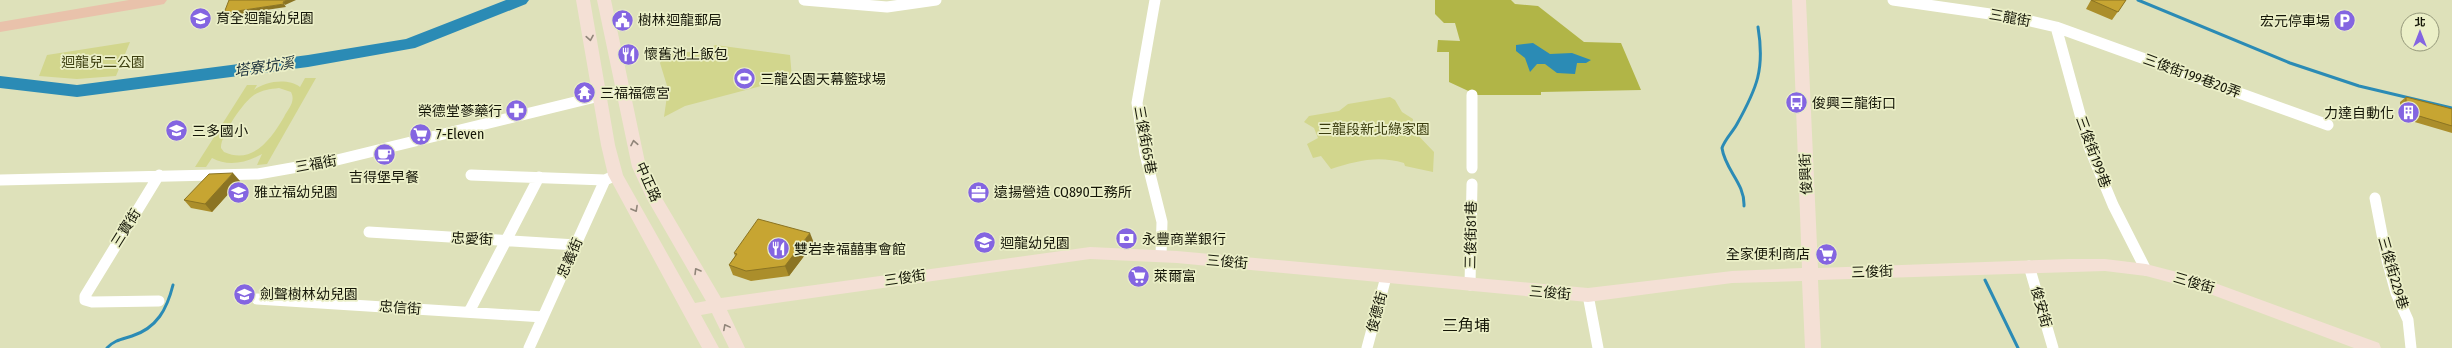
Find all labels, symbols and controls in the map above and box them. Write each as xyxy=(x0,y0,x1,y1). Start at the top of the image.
school or university icon: 育全迴龍幼兒園 xyxy=(188,5,214,31)
street label: 三龍街 xyxy=(1988,6,2032,30)
public building icon: 樹林迴龍郵局 xyxy=(610,7,636,33)
parking icon: 宏元停車場 xyxy=(2332,8,2358,34)
place label: 育全迴龍幼兒園 xyxy=(216,10,314,27)
place label: 樹林迴龍郵局 xyxy=(638,12,722,29)
north arrow xyxy=(2400,12,2440,52)
place label: 宏元停車場 xyxy=(2260,13,2330,30)
text: 北 xyxy=(2415,16,2426,29)
one-way arrow xyxy=(586,35,594,41)
restaurant icon: 懷舊池上飯包 xyxy=(616,41,642,67)
place label: 懷舊池上飯包 xyxy=(644,46,728,63)
street label: 三俊街199巷20弄 xyxy=(2141,50,2243,102)
park label: 迴龍兒二公園 xyxy=(61,54,145,71)
water label: 塔寮坑溪 xyxy=(233,54,297,80)
sports icon: 三龍公園天幕籃球場 xyxy=(731,66,757,92)
place label: 三龍公園天幕籃球場 xyxy=(760,71,886,88)
temple icon: 三福福德宮 xyxy=(571,80,597,106)
place label: 三福福德宮 xyxy=(600,85,670,102)
bus stop icon: 俊興三龍街口 xyxy=(1783,90,1809,116)
place label: 俊興三龍街口 xyxy=(1812,95,1896,112)
pharmacy icon: 榮德堂蔘藥行 xyxy=(504,98,530,124)
building icon: 力達自動化 xyxy=(2396,100,2422,126)
place label: 榮德堂蔘藥行 xyxy=(418,103,502,120)
street label: 三俊街65巷 xyxy=(1131,104,1159,176)
place label: 力達自動化 xyxy=(2324,105,2394,122)
street label: 三俊街199巷 xyxy=(2072,114,2114,190)
school or university icon: 三多國小 xyxy=(164,118,190,144)
supermarket icon: 7-Eleven xyxy=(408,121,434,147)
park label: 三龍段新北綠家園 xyxy=(1318,121,1430,138)
place label: 三多國小 xyxy=(192,123,248,140)
place label: 7-Eleven xyxy=(436,126,484,143)
one-way arrow xyxy=(631,139,639,146)
cafe icon: 吉得堡早餐 xyxy=(371,142,397,168)
street label: 三福街 xyxy=(294,152,338,176)
street label: 俊興街 xyxy=(1796,153,1816,195)
street label: 中正路 xyxy=(632,159,664,205)
place label: 吉得堡早餐 xyxy=(349,169,419,186)
school or university icon: 雅立福幼兒園 xyxy=(225,179,251,205)
office icon: 遠揚營造 CQ890工務所 xyxy=(965,179,991,205)
place label: 雅立福幼兒園 xyxy=(254,184,338,201)
place label: 遠揚營造 CQ890工務所 xyxy=(994,184,1132,201)
street label: 三俊街81巷 xyxy=(1462,201,1480,269)
one-way arrow xyxy=(630,205,638,212)
street label: 三寶街 xyxy=(108,206,144,250)
bank icon: 永豐商業銀行 xyxy=(1113,226,1139,252)
street label: 忠愛街 xyxy=(451,229,493,249)
school or university icon: 迴龍幼兒園 xyxy=(971,230,997,256)
place label: 永豐商業銀行 xyxy=(1142,231,1226,248)
street label: 忠義街 xyxy=(554,235,586,281)
place label: 迴龍幼兒園 xyxy=(1000,235,1070,252)
street label: 三俊街229巷 xyxy=(2374,235,2412,311)
restaurant icon: 雙岩幸福囍事會館 xyxy=(766,236,792,262)
place label: 雙岩幸福囍事會館 xyxy=(794,241,906,258)
supermarket icon: 全家便利商店 xyxy=(1813,241,1839,267)
place label: 全家便利商店 xyxy=(1726,246,1810,263)
street label: 三俊街 xyxy=(1205,252,1249,272)
supermarket icon: 萊爾富 xyxy=(1125,263,1151,289)
street label: 三俊街 xyxy=(1851,263,1893,281)
street label: 三俊街 xyxy=(883,267,927,289)
one-way arrow xyxy=(694,268,702,275)
place label: 萊爾富 xyxy=(1154,268,1196,285)
street label: 三俊街 xyxy=(2171,269,2217,297)
school or university icon: 劍聲樹林幼兒園 xyxy=(232,281,258,307)
street label: 三俊街 xyxy=(1528,283,1572,303)
street label: 俊安街 xyxy=(2027,284,2055,330)
place label: 劍聲樹林幼兒園 xyxy=(260,286,358,303)
street label: 俊德街 xyxy=(1363,290,1391,334)
street label: 忠信街 xyxy=(378,298,422,318)
district label: 三角埔 xyxy=(1442,316,1490,335)
one-way arrow xyxy=(724,324,731,331)

